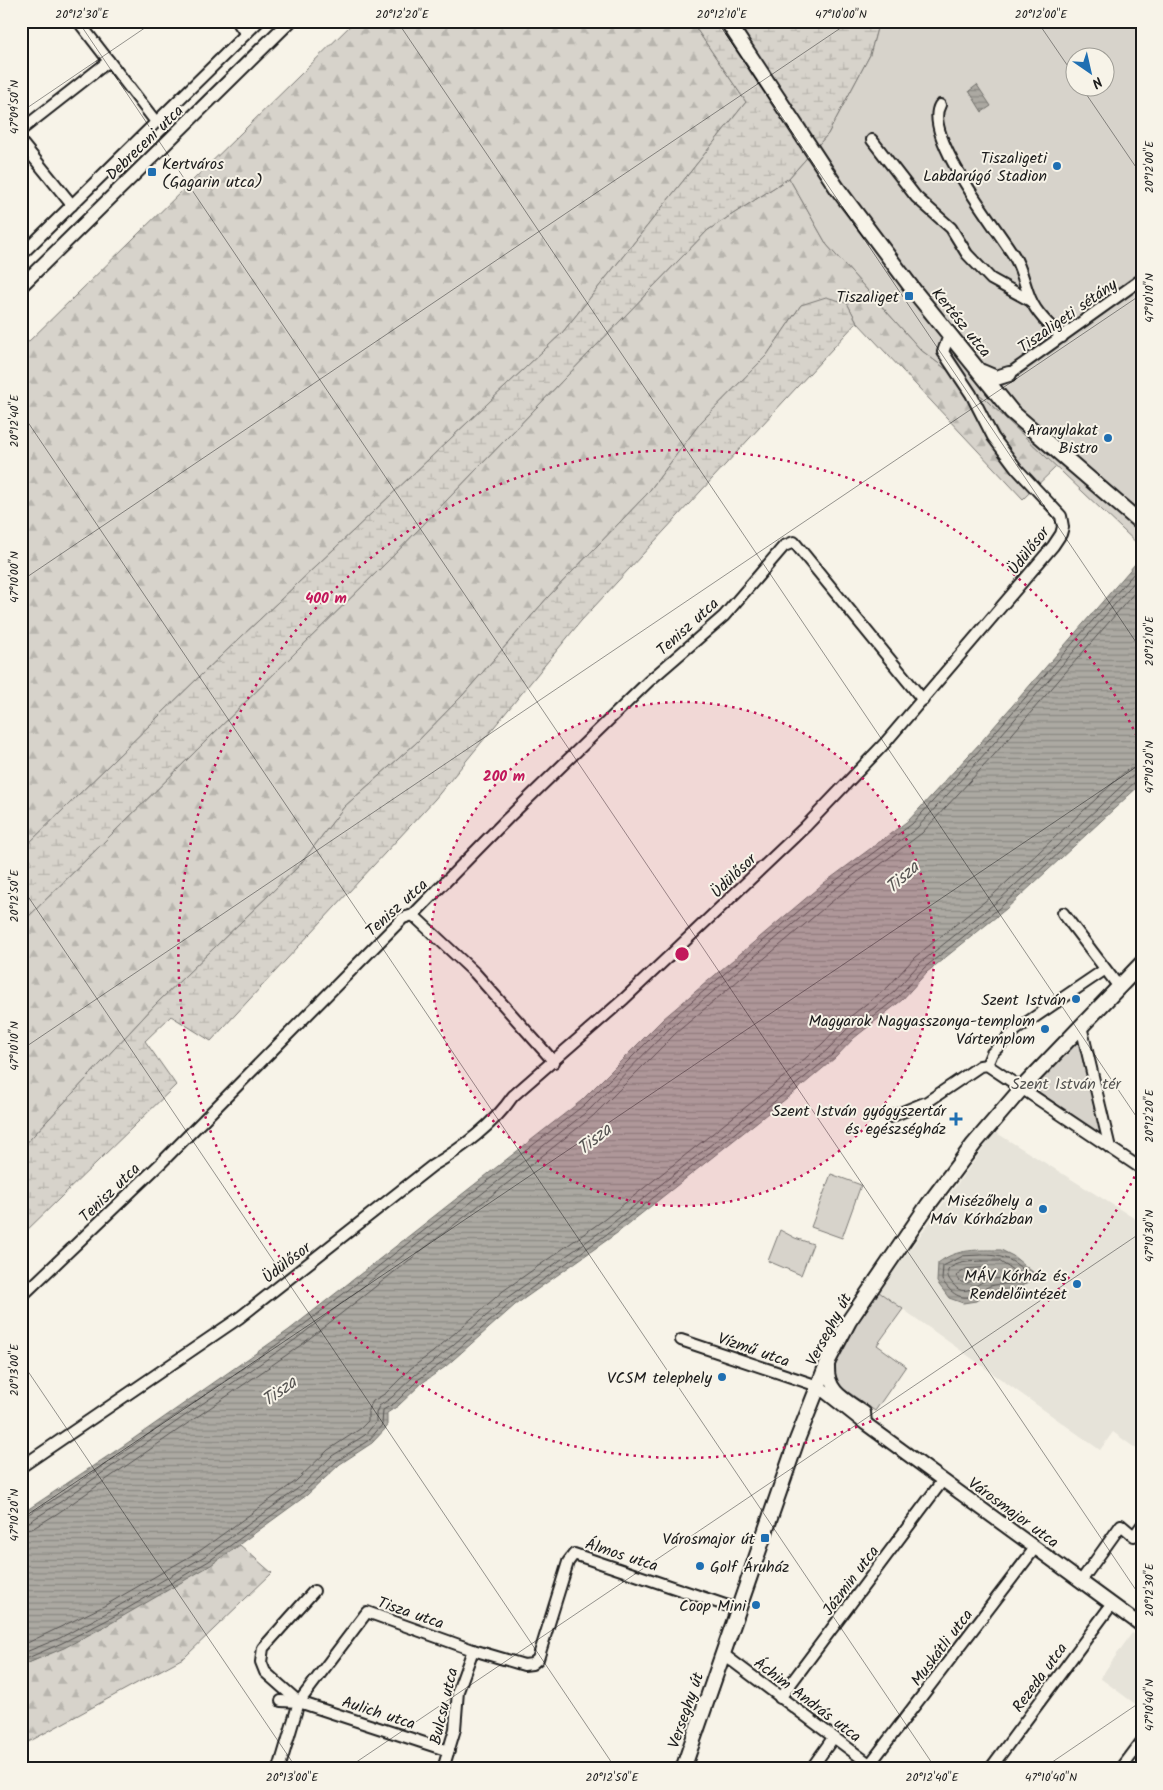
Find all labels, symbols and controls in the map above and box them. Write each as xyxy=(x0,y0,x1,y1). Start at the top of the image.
text: 20°12'30"E xyxy=(55,5,110,24)
text: 20°12'20"E xyxy=(375,5,430,24)
text: 20°12'10"E xyxy=(697,5,748,24)
text: 47°10'00"N xyxy=(815,5,867,24)
text: 20°12'00"E xyxy=(1015,5,1068,24)
north arrow xyxy=(1066,48,1116,98)
text: N xyxy=(1087,70,1107,94)
text: 47°09'50"N xyxy=(5,80,24,134)
street label: Debreceni utca xyxy=(100,99,190,187)
text: 20°12'00"E xyxy=(1140,140,1159,193)
place label: Tiszaligeti Labdarúgó Stadion xyxy=(923,146,1048,189)
place label: Kertváros (Gagarin utca) xyxy=(162,152,263,195)
marker: Tiszaligeti Labdarúgó Stadion xyxy=(1051,160,1063,172)
marker: Kertváros (Gagarin utca) xyxy=(146,166,158,178)
street label: Tiszaligeti sétány xyxy=(1013,272,1123,360)
text: 47°10'10"N xyxy=(1140,273,1159,323)
street label: Kertész utca xyxy=(925,282,997,363)
place label: Tiszaliget xyxy=(837,285,900,310)
marker: Tiszaliget xyxy=(903,290,915,302)
text: 20°12'40"E xyxy=(5,393,24,448)
place label: Aranylakat Bistro xyxy=(1027,418,1099,461)
marker: Aranylakat Bistro xyxy=(1102,432,1114,444)
street label: Üdülősor xyxy=(1002,520,1057,581)
text: 47°10'00"N xyxy=(5,551,24,603)
text: 400 m xyxy=(305,587,347,611)
street label: Tenisz utca xyxy=(651,592,725,662)
text: 20°12'10"E xyxy=(1140,615,1159,666)
text: 47°10'20"N xyxy=(1140,741,1159,793)
text: 200 m xyxy=(483,765,525,789)
street label: Üdülősor xyxy=(705,847,764,904)
water label: Tisza xyxy=(879,854,928,902)
text: 20°12'50"E xyxy=(5,869,24,922)
street label: Tenisz utca xyxy=(360,873,434,943)
centre of rings xyxy=(673,945,691,963)
place label: Szent István xyxy=(981,988,1066,1013)
marker: Szent István xyxy=(1070,993,1082,1005)
place label: Magyarok Nagyasszonya-templom Vártemplom xyxy=(808,1009,1035,1052)
text: 47°10'10"N xyxy=(5,1021,24,1071)
marker: Magyarok Nagyasszonya-templom Vártemplom xyxy=(1039,1023,1051,1035)
park label: Szent István tér xyxy=(1011,1072,1122,1097)
text: 20°12'20"E xyxy=(1140,1088,1159,1143)
place label: Szent István gyógyszertár és egészségház xyxy=(772,1099,948,1142)
marker: Szent István gyógyszertár és egészségház xyxy=(950,1113,962,1125)
water label: Tisza xyxy=(571,1116,620,1163)
street label: Tenisz utca xyxy=(74,1157,146,1229)
place label: Misézőhely a Máv Kórházban xyxy=(930,1189,1033,1232)
marker: Misézőhely a Máv Kórházban xyxy=(1037,1203,1049,1215)
text: 47°10'30"N xyxy=(1140,1210,1159,1262)
street label: Üdülősor xyxy=(257,1235,318,1290)
place label: MÁV Kórház és Rendelőintézet xyxy=(964,1264,1068,1307)
marker: MÁV Kórház és Rendelőintézet xyxy=(1071,1278,1083,1290)
street label: Verseghy út xyxy=(800,1288,859,1370)
street label: Vízmű utca xyxy=(714,1326,793,1374)
text: 20°13'00"E xyxy=(5,1343,24,1396)
place label: VCSM telephely xyxy=(607,1366,712,1391)
water label: Tisza xyxy=(256,1368,305,1415)
marker: VCSM telephely xyxy=(716,1371,728,1383)
street label: Városmajor utca xyxy=(962,1472,1064,1555)
text: 47°10'20"N xyxy=(5,1489,24,1541)
place label: Városmajor út xyxy=(662,1527,756,1552)
street label: Álmos utca xyxy=(582,1532,661,1579)
marker: Városmajor út xyxy=(759,1532,771,1544)
street label: Jázmin utca xyxy=(817,1541,886,1621)
place label: Golf Áruház xyxy=(710,1555,789,1580)
marker: Golf Áruház xyxy=(694,1560,706,1572)
text: 20°12'30"E xyxy=(1140,1562,1159,1617)
street label: Tisza utca xyxy=(374,1590,447,1636)
place label: Coop Mini xyxy=(679,1594,747,1619)
marker: Coop Mini xyxy=(750,1599,762,1611)
street label: Muskátli utca xyxy=(905,1604,980,1692)
street label: Rezeda utca xyxy=(1006,1638,1074,1718)
street label: Áchim András utca xyxy=(748,1651,866,1749)
street label: Bulcsu utca xyxy=(423,1665,465,1747)
street label: Verseghy út xyxy=(662,1668,711,1752)
text: 47°10'40"N xyxy=(1140,1679,1159,1731)
street label: Aulich utca xyxy=(339,1690,418,1737)
text: 20°13'00"E xyxy=(266,1768,319,1787)
text: 20°12'50"E xyxy=(586,1768,639,1787)
text: 20°12'40"E xyxy=(905,1768,960,1787)
text: 47°10'40"N xyxy=(1025,1768,1077,1787)

